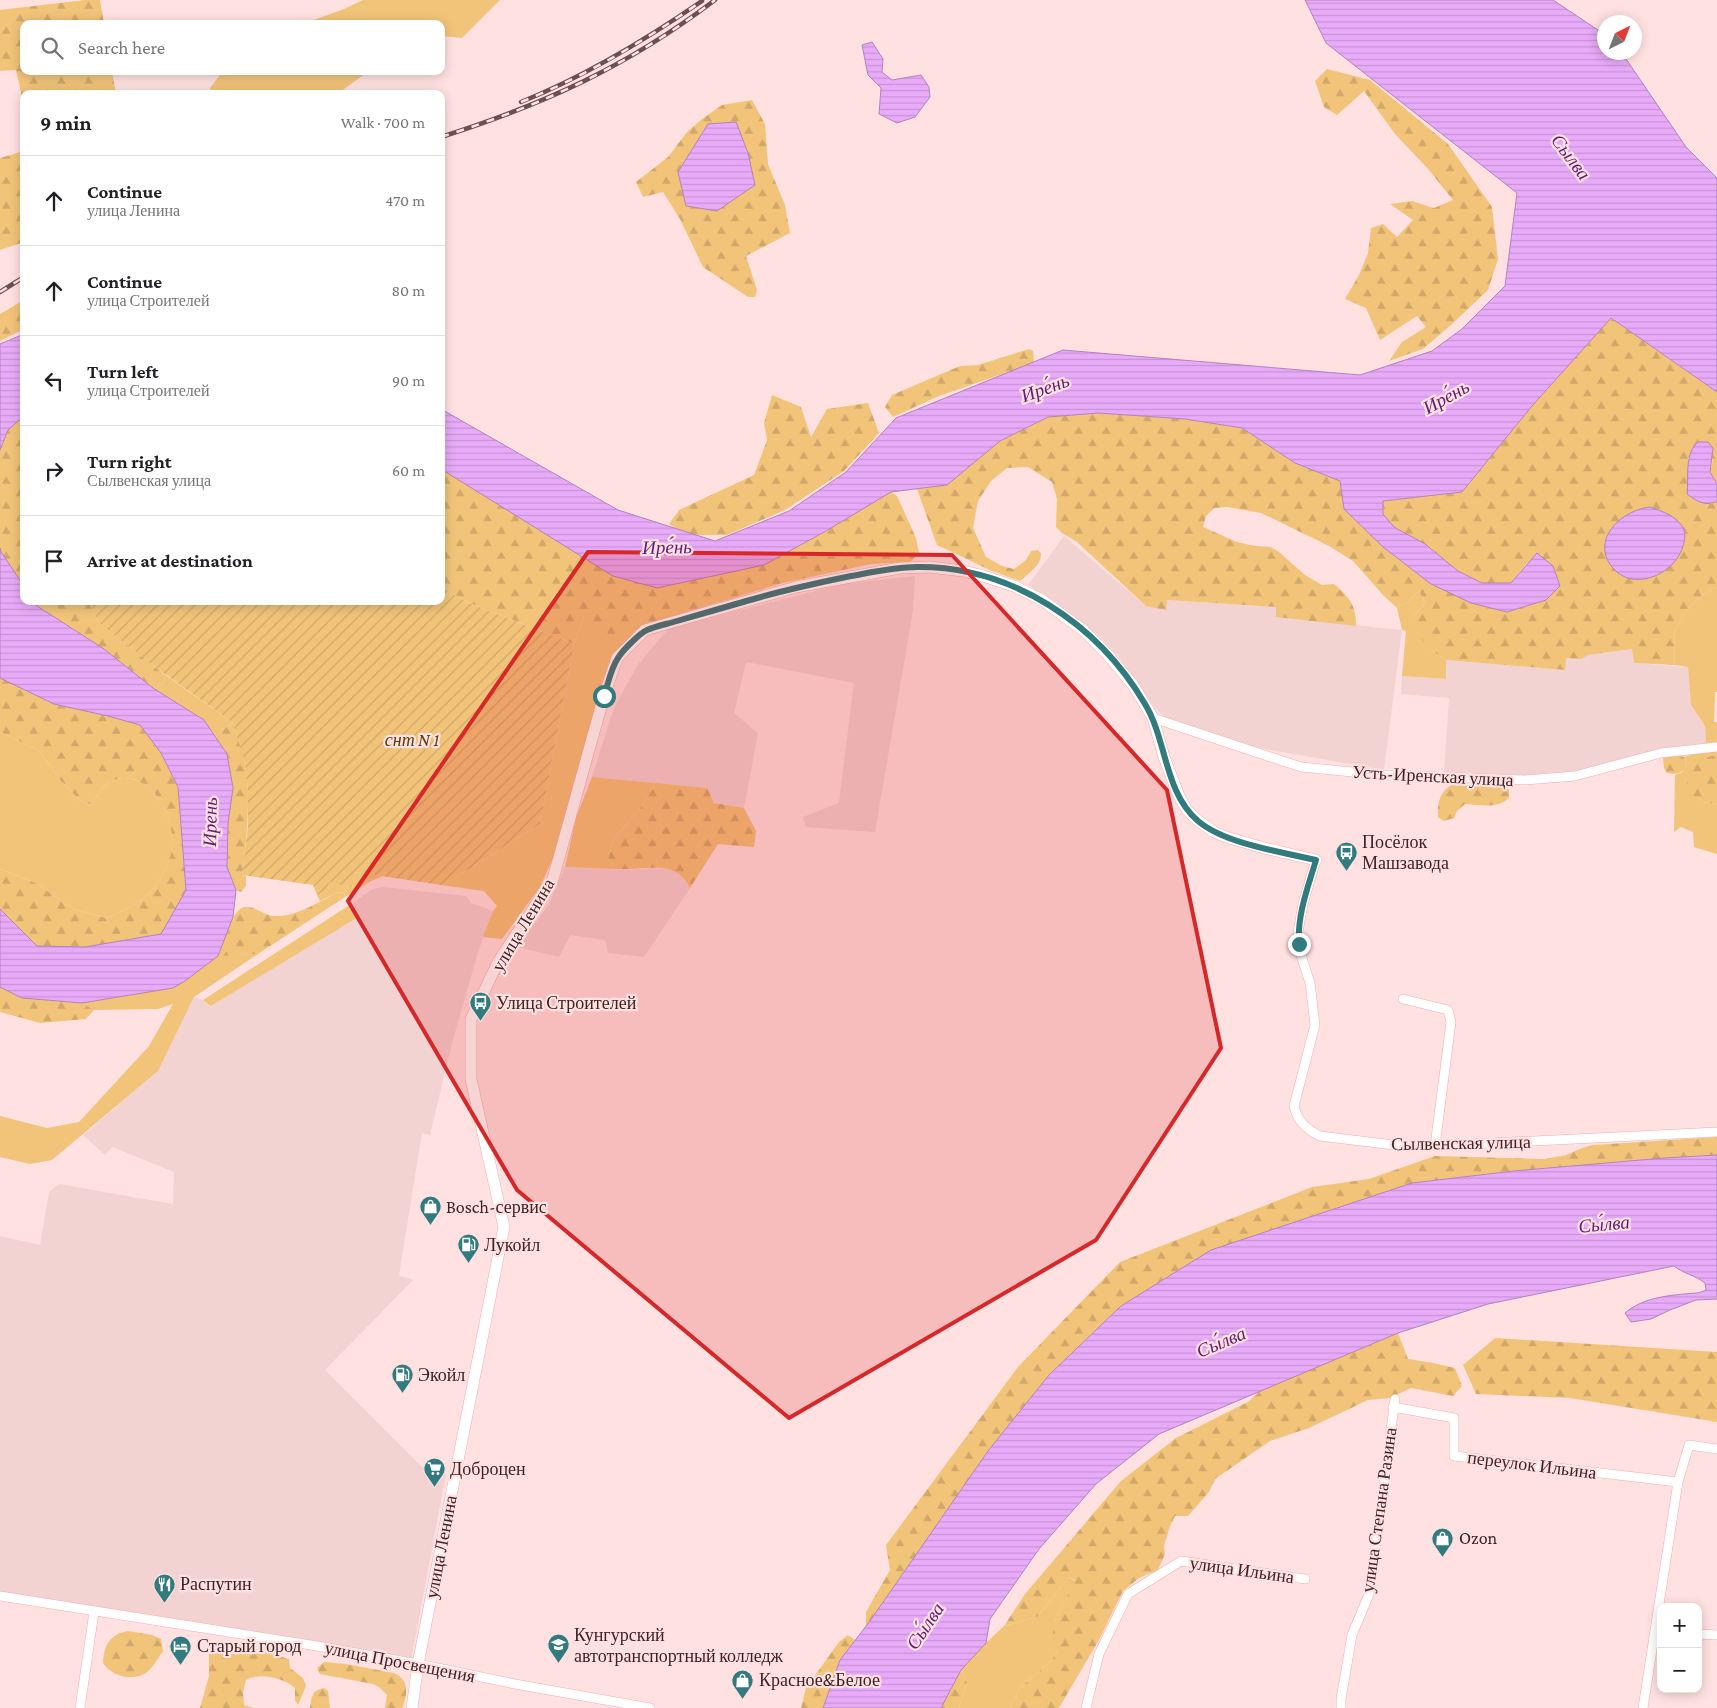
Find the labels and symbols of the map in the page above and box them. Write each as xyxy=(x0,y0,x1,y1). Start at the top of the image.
north arrow xyxy=(1597,15,1642,60)
water label: Сылва xyxy=(1547,130,1595,184)
water label: Ире́нь xyxy=(1017,370,1072,407)
water label: Ире́нь xyxy=(1418,376,1473,419)
water label: Ире́нь xyxy=(641,536,692,558)
route start xyxy=(593,685,616,708)
park label: снт N 1 xyxy=(385,730,439,750)
street label: Усть-Иренская улица xyxy=(1352,762,1514,790)
water label: Ирень xyxy=(199,797,221,848)
place label: Посёлок Машзавода xyxy=(1362,832,1449,873)
bus stop icon: Посёлок Машзавода xyxy=(1334,840,1358,871)
street label: улица Ленина xyxy=(487,875,559,975)
route end xyxy=(1288,933,1311,956)
bus stop icon: Улица Строителей xyxy=(468,991,492,1022)
place label: Улица Строителей xyxy=(496,993,637,1013)
street label: Сылвенская улица xyxy=(1391,1132,1531,1154)
shop icon: Bosch-сервис xyxy=(418,1195,442,1226)
place label: Bosch-сервис xyxy=(446,1197,547,1217)
water label: Сы́лва xyxy=(1577,1211,1631,1237)
fuel station icon: Лукойл xyxy=(456,1233,480,1264)
place label: Лукойл xyxy=(484,1235,540,1255)
water label: Сы́лва xyxy=(1193,1322,1249,1362)
fuel station icon: Экойл xyxy=(390,1363,414,1394)
place label: Экойл xyxy=(418,1365,465,1385)
street label: улица Степана Разина xyxy=(1358,1426,1400,1594)
street label: переулок Ильина xyxy=(1466,1447,1598,1483)
supermarket icon: Доброцен xyxy=(422,1457,446,1488)
place label: Доброцен xyxy=(450,1459,526,1479)
street label: улица Ленина xyxy=(421,1494,461,1600)
shop icon: Ozon xyxy=(1431,1526,1455,1557)
place label: Ozon xyxy=(1459,1528,1498,1548)
street label: улица Ильина xyxy=(1188,1553,1296,1587)
restaurant icon: Распутин xyxy=(152,1572,176,1603)
place label: Распутин xyxy=(180,1574,252,1594)
water label: Сы́лва xyxy=(902,1599,948,1653)
place label: Кунгурский автотранспортный колледж xyxy=(574,1625,784,1666)
school or university icon: Кунгурский автотранспортный колледж xyxy=(546,1633,570,1664)
hotel icon: Старый город xyxy=(169,1634,193,1665)
place label: Старый город xyxy=(197,1636,302,1656)
street label: улица Просвещения xyxy=(323,1638,477,1686)
shop icon: Красное&Белое xyxy=(731,1668,755,1699)
place label: Красное&Белое xyxy=(759,1670,880,1690)

